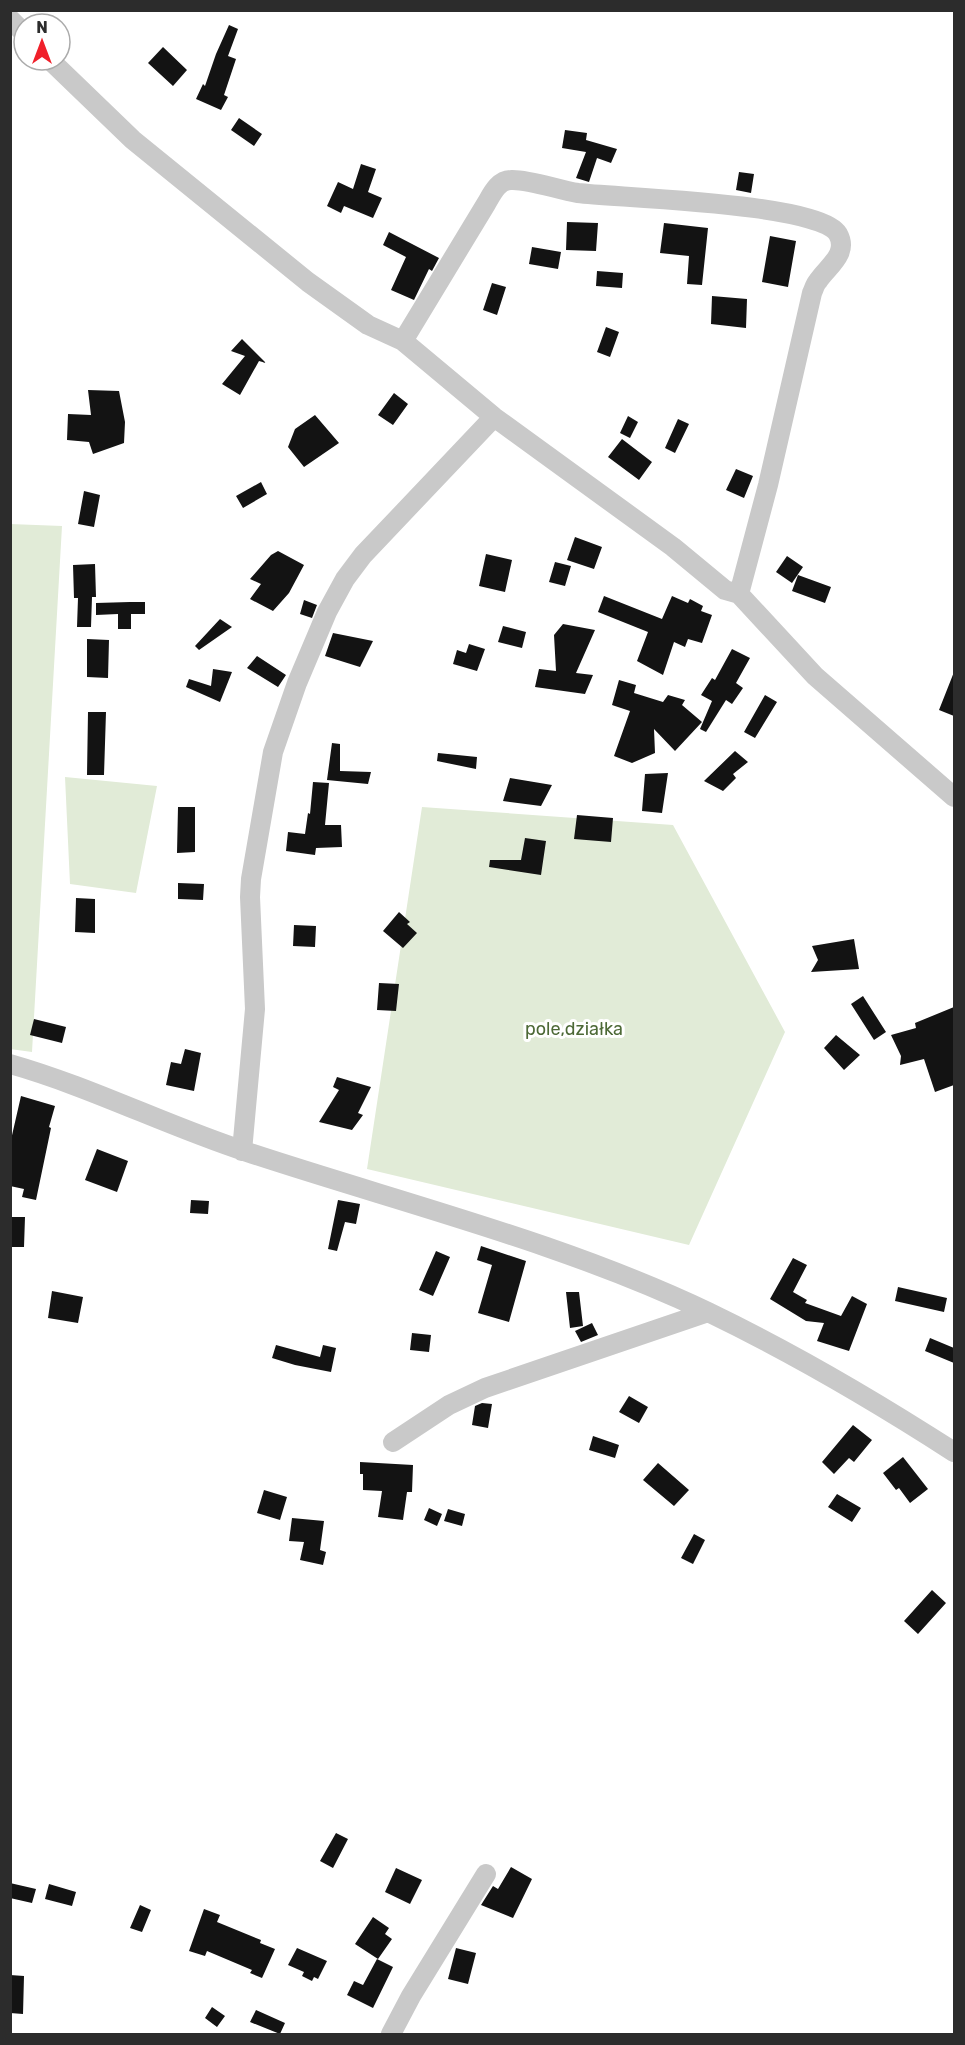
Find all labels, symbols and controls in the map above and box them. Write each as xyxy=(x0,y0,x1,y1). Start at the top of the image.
north arrow xyxy=(12,12,72,72)
text: N xyxy=(36,18,48,37)
park label: pole,działka xyxy=(525,1018,623,1040)

